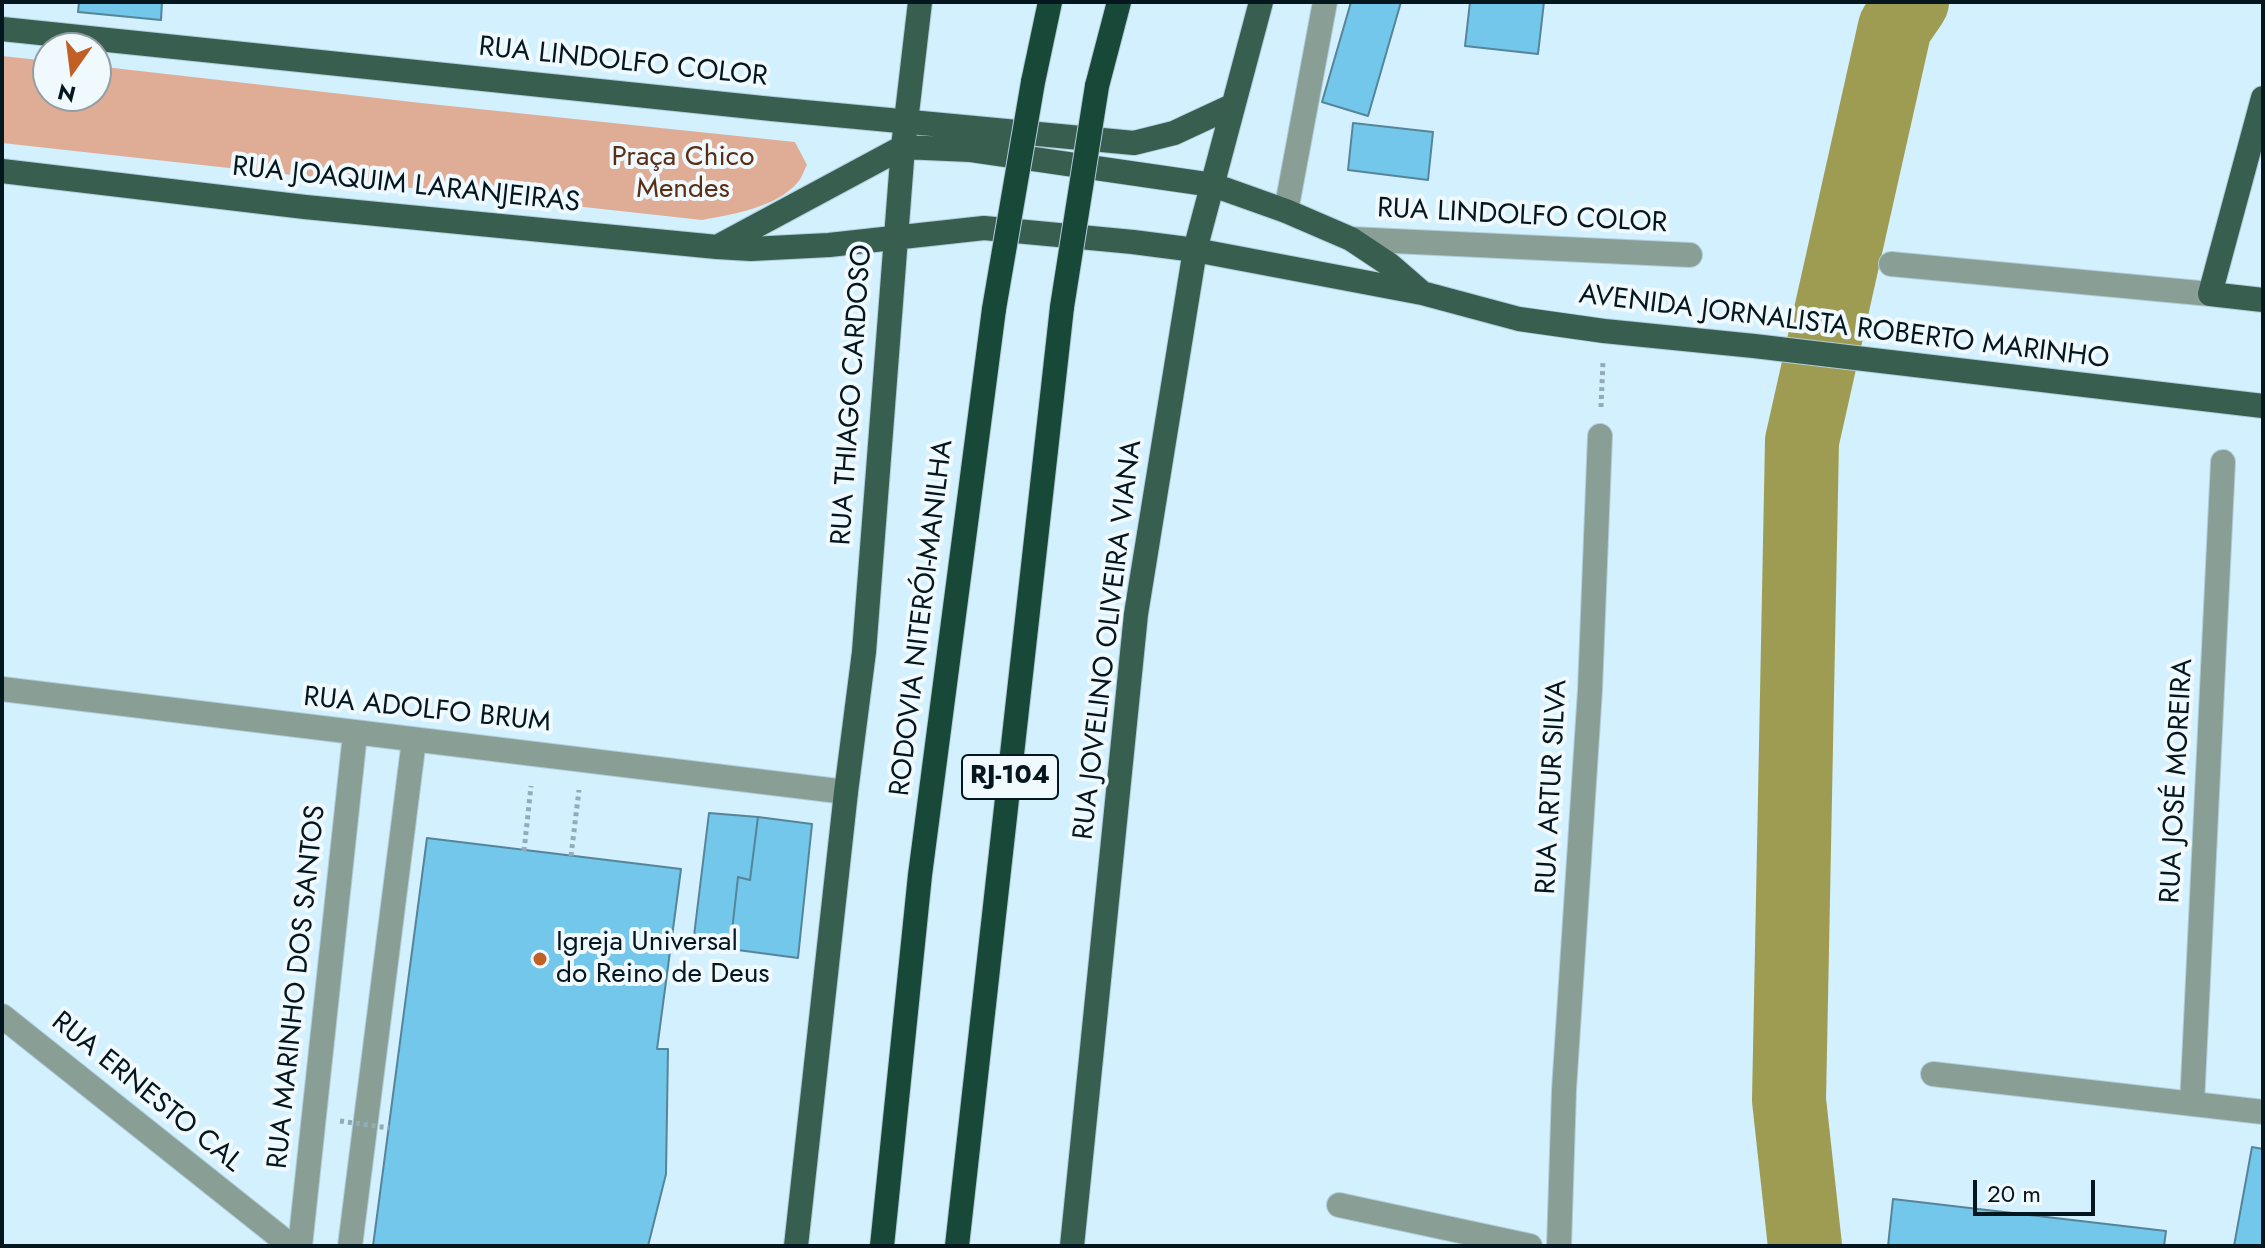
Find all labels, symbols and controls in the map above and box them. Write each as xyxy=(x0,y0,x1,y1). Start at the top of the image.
street label: RUA LINDOLFO COLOR xyxy=(477,31,769,95)
north arrow xyxy=(32,32,112,112)
text: N xyxy=(54,76,79,111)
park label: Praça Chico Mendes xyxy=(612,141,754,207)
street label: RUA JOAQUIM LARANJEIRAS xyxy=(230,151,582,221)
street label: RUA LINDOLFO COLOR xyxy=(1376,193,1668,241)
street label: RUA THIAGO CARDOSO xyxy=(826,243,880,547)
street label: AVENIDA JORNALISTA ROBERTO MARINHO xyxy=(1577,279,2111,377)
street label: RODOVIA NITERÓI-MANILHA xyxy=(884,438,962,798)
street label: RUA JOVELINO OLIVEIRA VIANA xyxy=(1068,438,1150,842)
street label: RUA JOSÉ MOREIRA xyxy=(2155,658,2201,904)
street label: RUA ARTUR SILVA xyxy=(1531,679,1575,895)
street label: RUA ADOLFO BRUM xyxy=(302,681,552,741)
road number: RJ-104 xyxy=(962,755,1058,799)
street label: RUA MARINHO DOS SANTOS xyxy=(262,803,334,1171)
place label: Igreja Universal do Reino de Deus xyxy=(556,926,770,992)
marker: Igreja Universal do Reino de Deus xyxy=(531,950,549,968)
street label: RUA ERNESTO CAL xyxy=(44,1006,248,1180)
scale bar xyxy=(1977,1164,2099,1214)
text: 20 m xyxy=(1987,1176,2041,1211)

